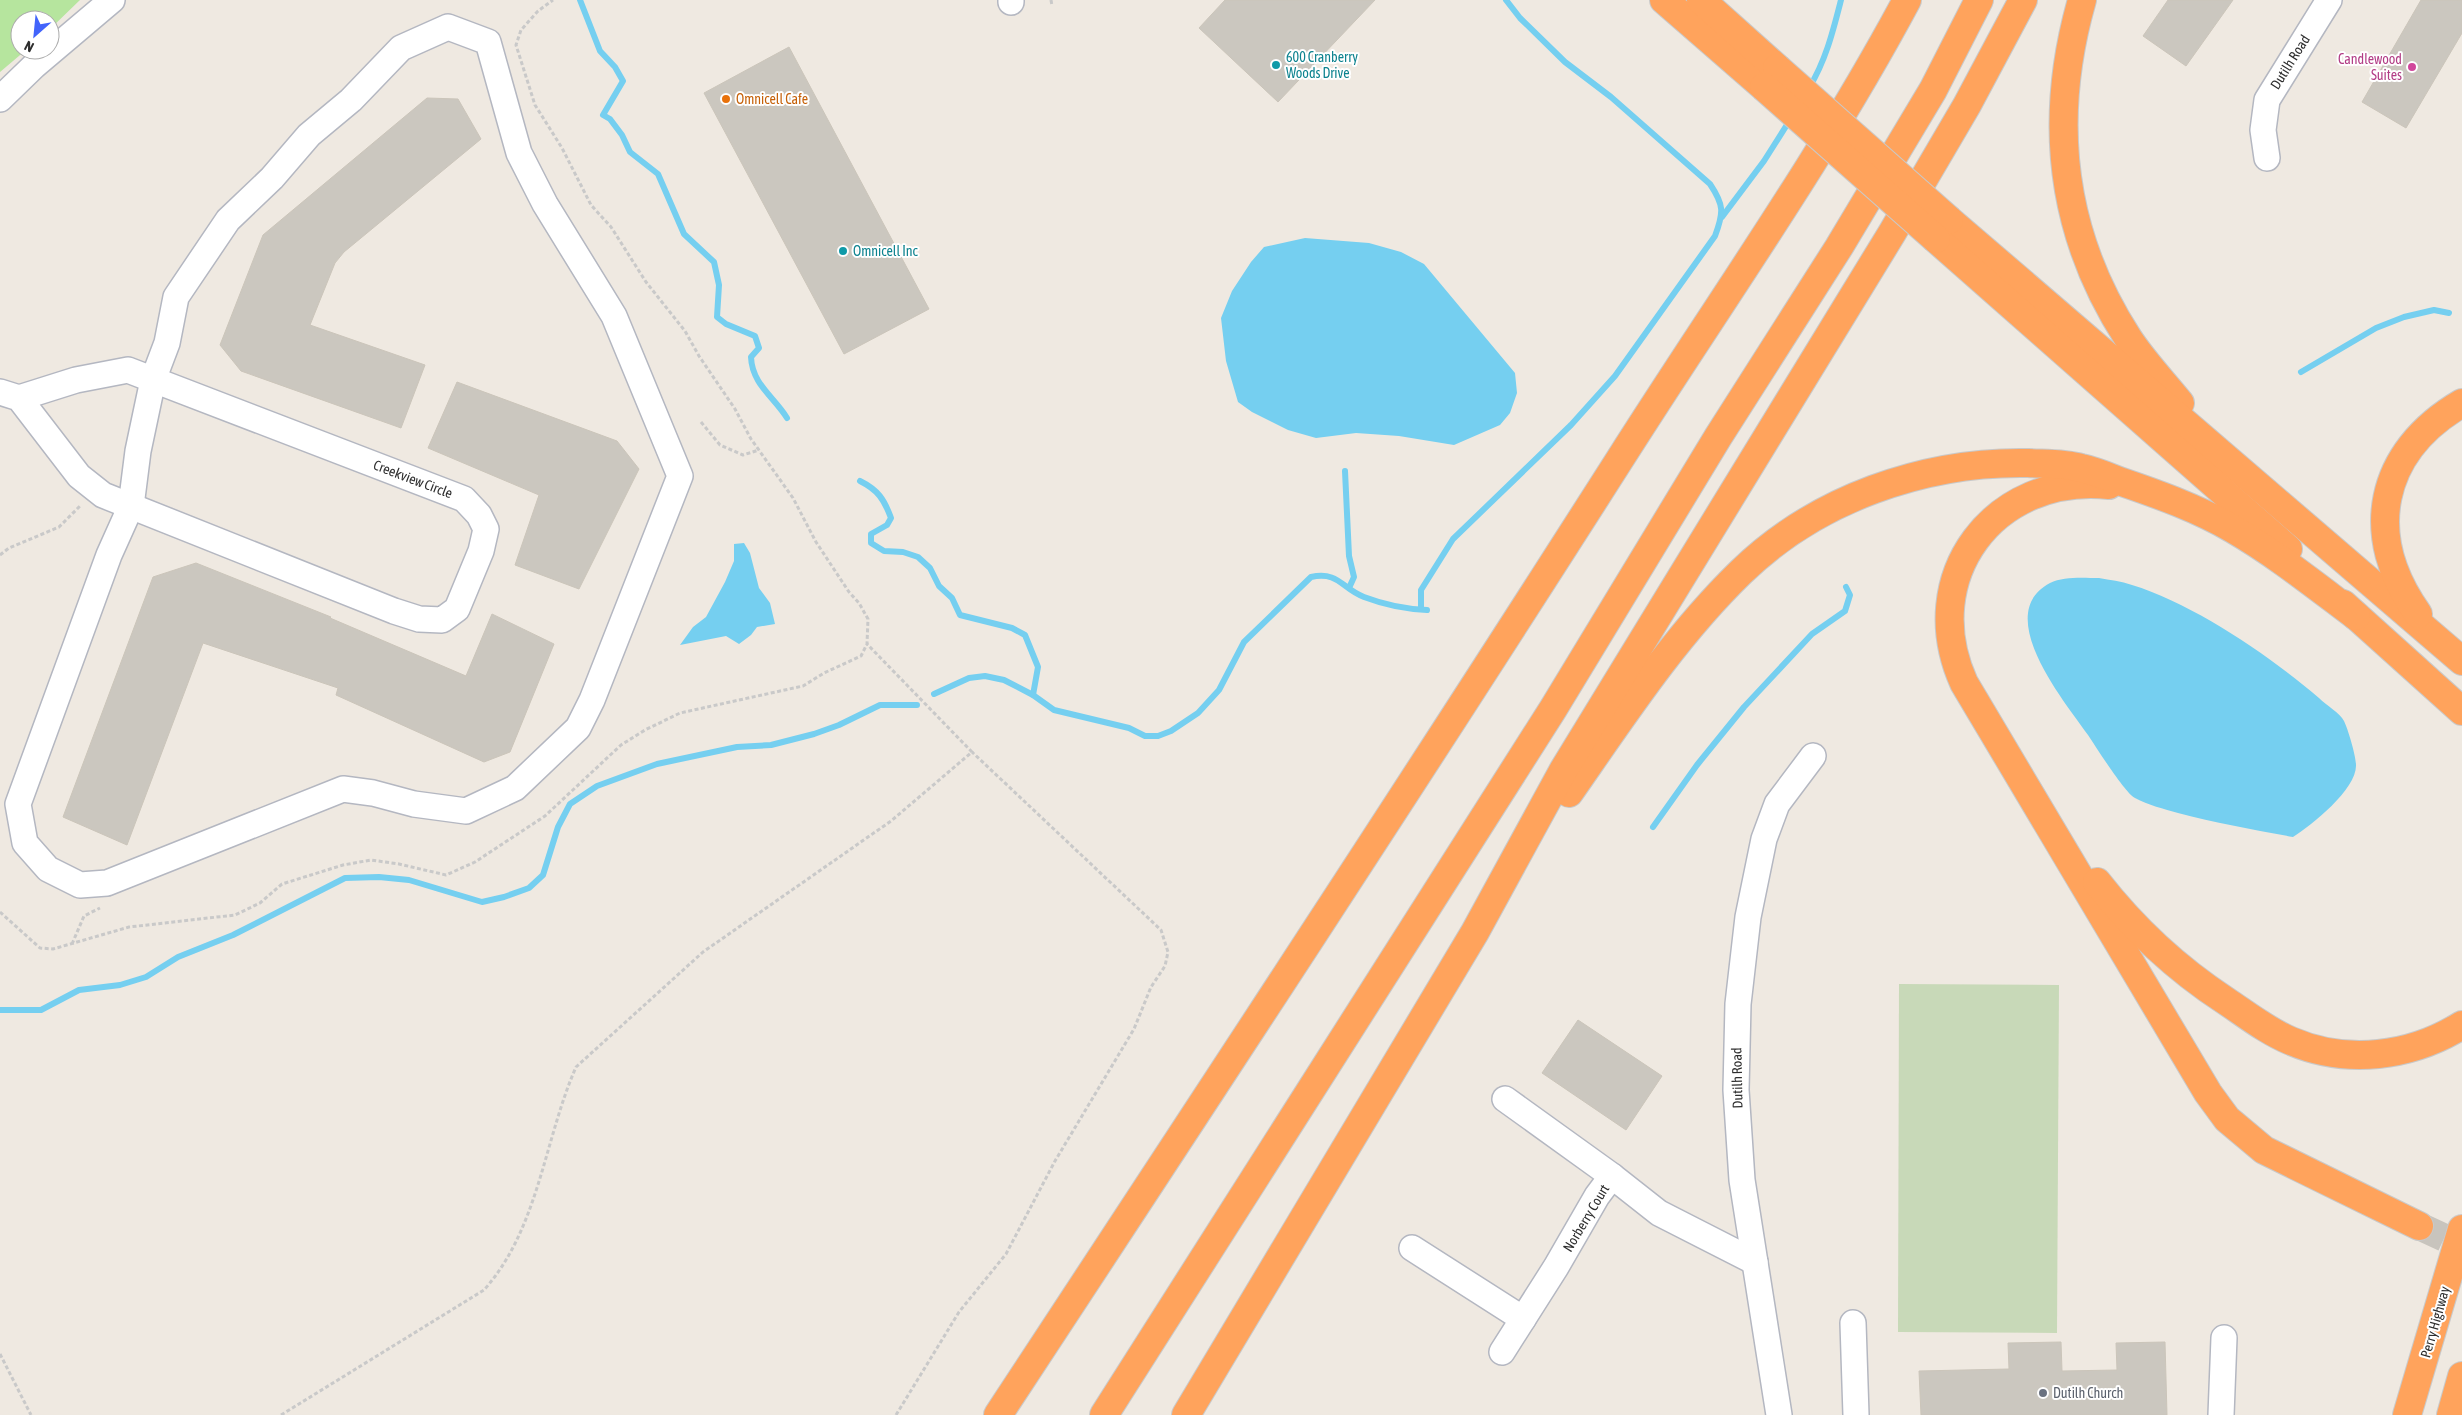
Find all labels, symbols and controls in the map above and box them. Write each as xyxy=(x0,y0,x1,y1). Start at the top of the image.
north arrow xyxy=(10,10,60,60)
street label: Dutilh Road xyxy=(2267,32,2313,92)
text: N xyxy=(22,38,36,56)
place label: 600 Cranberry Woods Drive xyxy=(1286,49,1358,81)
place label: Candlewood Suites xyxy=(2338,51,2402,83)
marker: 600 Cranberry Woods Drive xyxy=(1270,59,1282,71)
marker: Candlewood Suites xyxy=(2406,61,2418,73)
place label: Omnicell Cafe xyxy=(736,91,808,107)
marker: Omnicell Cafe xyxy=(720,93,732,105)
place label: Omnicell Inc xyxy=(853,243,918,259)
marker: Omnicell Inc xyxy=(837,245,849,257)
street label: Creekview Circle xyxy=(371,457,455,501)
street label: Dutilh Road xyxy=(1728,1047,1746,1109)
street label: Norberry Court xyxy=(1560,1181,1612,1255)
street label: Perry Highway xyxy=(2417,1284,2453,1360)
place label: Dutilh Church xyxy=(2053,1385,2123,1401)
marker: Dutilh Church xyxy=(2037,1387,2049,1399)

